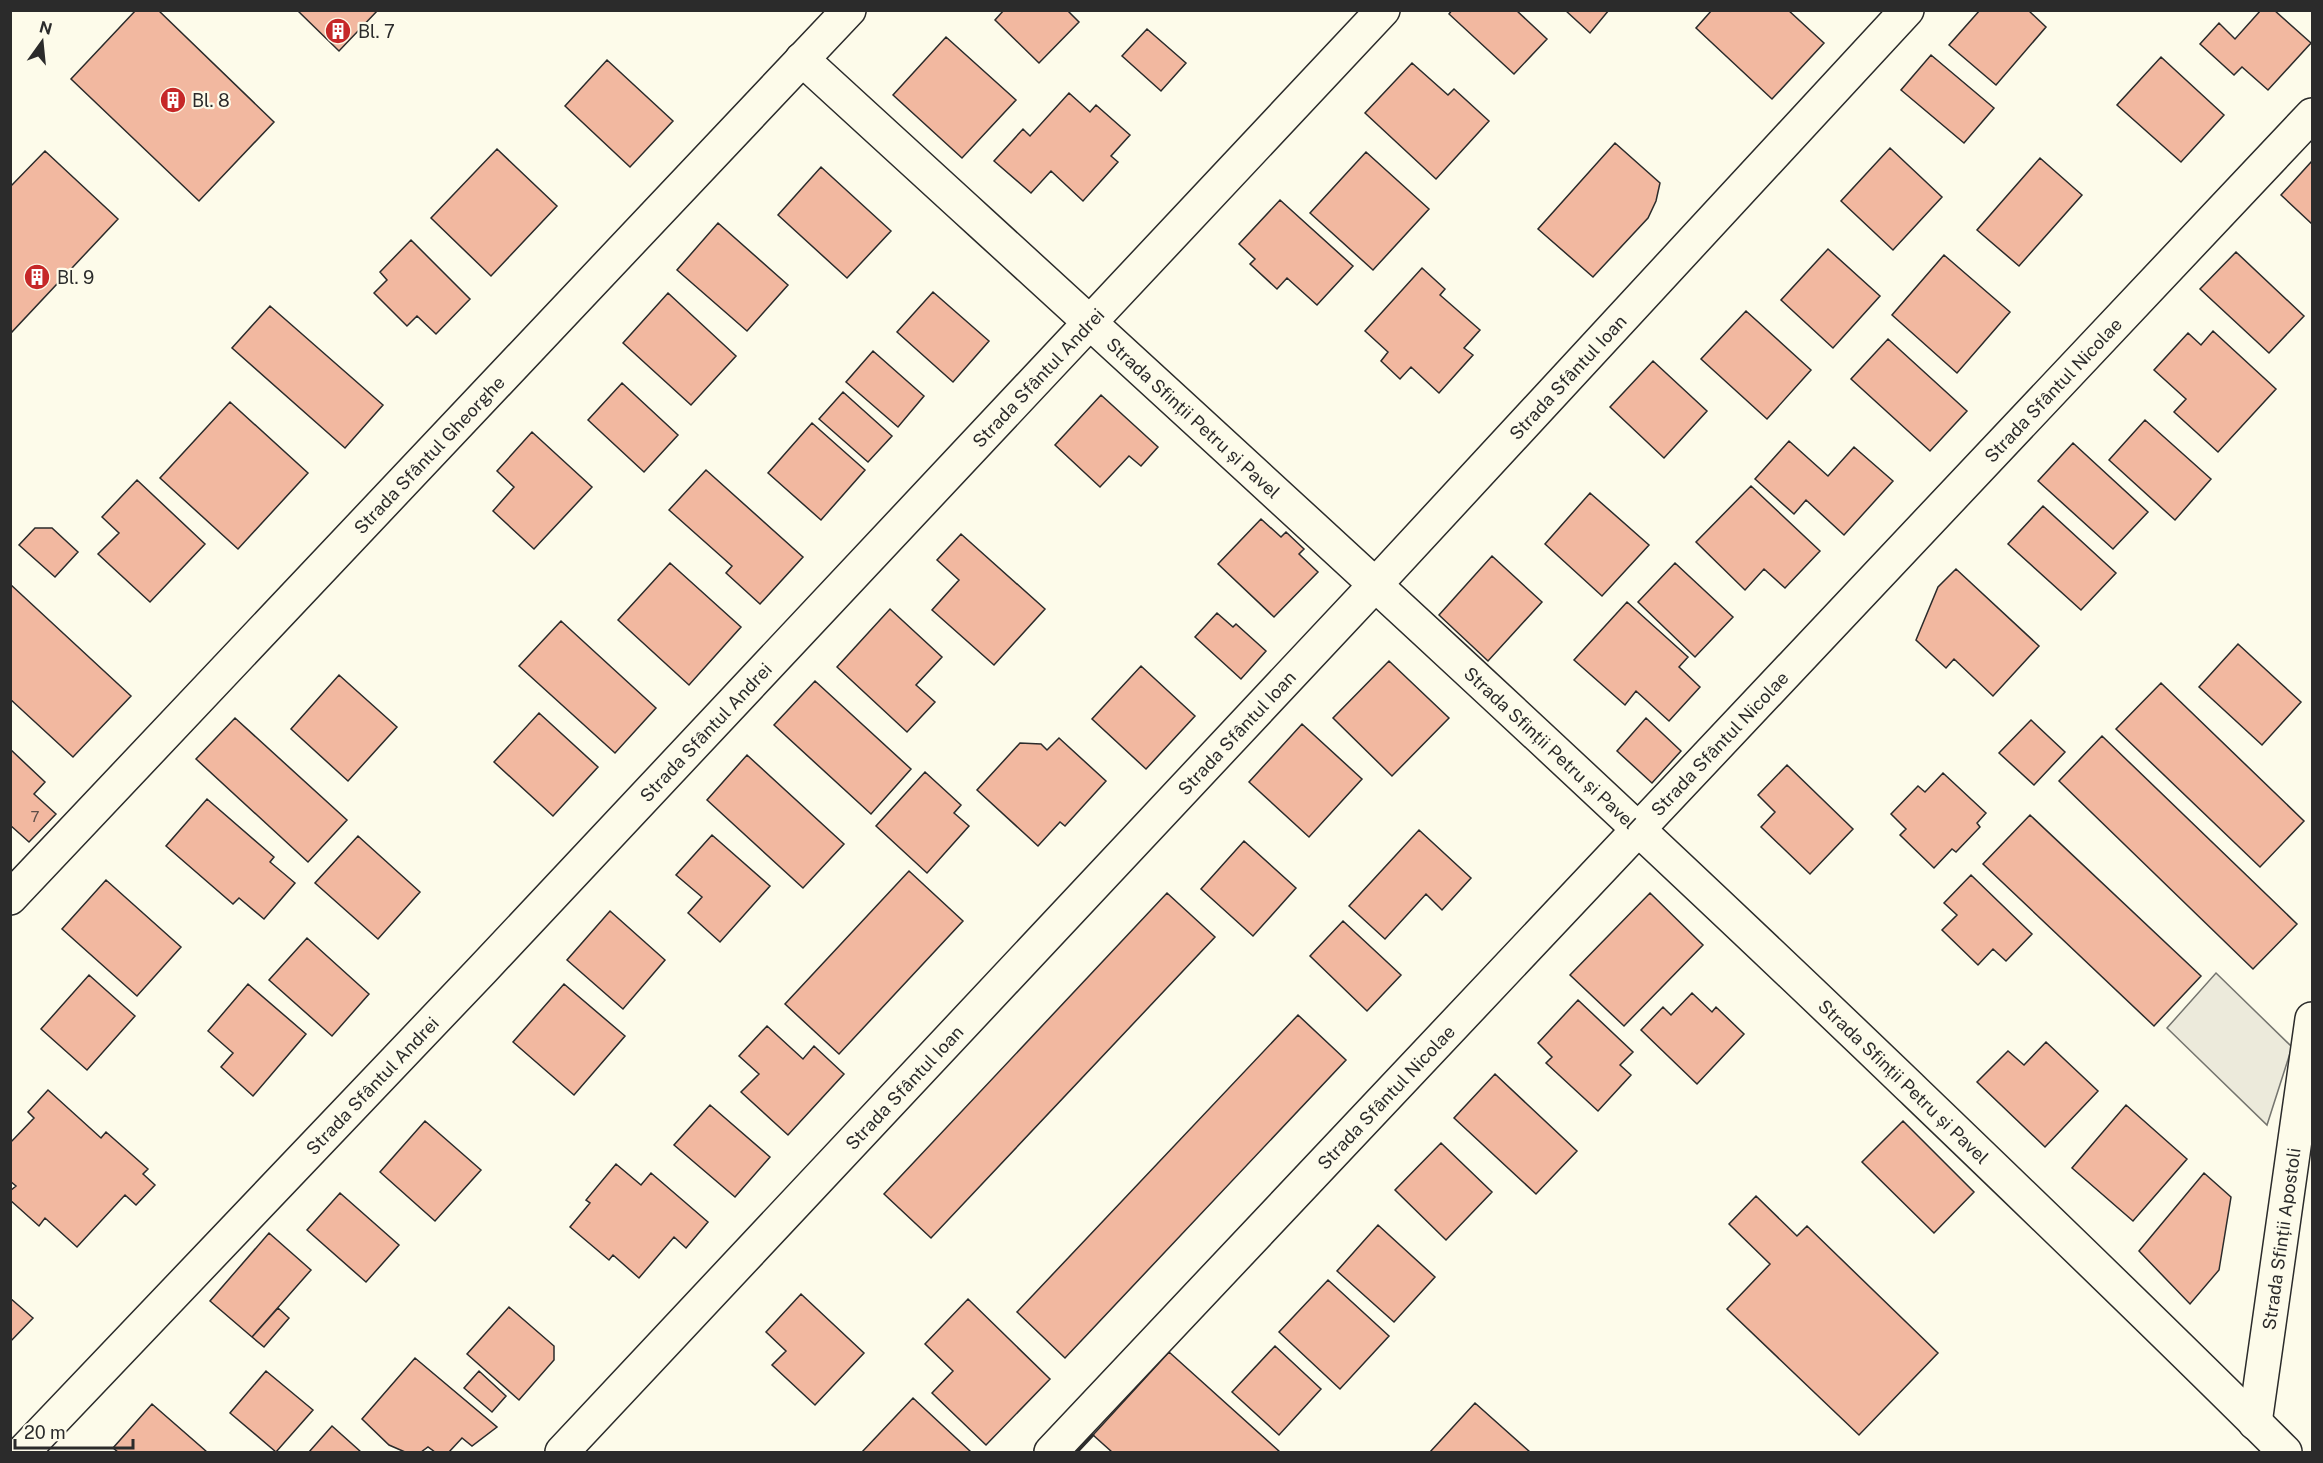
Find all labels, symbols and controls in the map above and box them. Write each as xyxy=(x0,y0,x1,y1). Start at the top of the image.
north arrow xyxy=(12,12,72,72)
building icon: Bl. 7 xyxy=(323,16,353,46)
text: N xyxy=(37,17,54,39)
place label: Bl. 7 xyxy=(358,21,395,42)
building icon: Bl. 8 xyxy=(158,85,188,115)
place label: Bl. 8 xyxy=(192,90,230,111)
building icon: Bl. 9 xyxy=(22,262,52,292)
place label: Bl. 9 xyxy=(57,267,94,288)
street label: Strada Sfântul Andrei xyxy=(968,304,1108,451)
street label: Strada Sfântul Ioan xyxy=(1505,310,1630,444)
street label: Strada Sfântul Nicolae xyxy=(1980,313,2126,466)
street label: Strada Sfinții Petru și Pavel xyxy=(1103,333,1285,502)
street label: Strada Sfântul Gheorghe xyxy=(349,371,509,538)
street label: Strada Sfântul Andrei xyxy=(635,658,776,806)
street label: Strada Sfinții Petru și Pavel xyxy=(1460,662,1641,833)
street label: Strada Sfântul Ioan xyxy=(1173,666,1300,799)
street label: Strada Sfântul Nicolae xyxy=(1646,667,1792,820)
house number: 7 xyxy=(30,808,40,825)
street label: Strada Sfinții Petru și Pavel xyxy=(1814,995,1993,1168)
street label: Strada Sfântul Andrei xyxy=(301,1012,443,1159)
street label: Strada Sfântul Nicolae xyxy=(1313,1020,1459,1174)
street label: Strada Sfântul Ioan xyxy=(841,1021,967,1154)
street label: Strada Sfinții Apostoli xyxy=(2258,1146,2304,1331)
scale bar xyxy=(15,1412,134,1450)
text: 20 m xyxy=(24,1422,66,1443)

